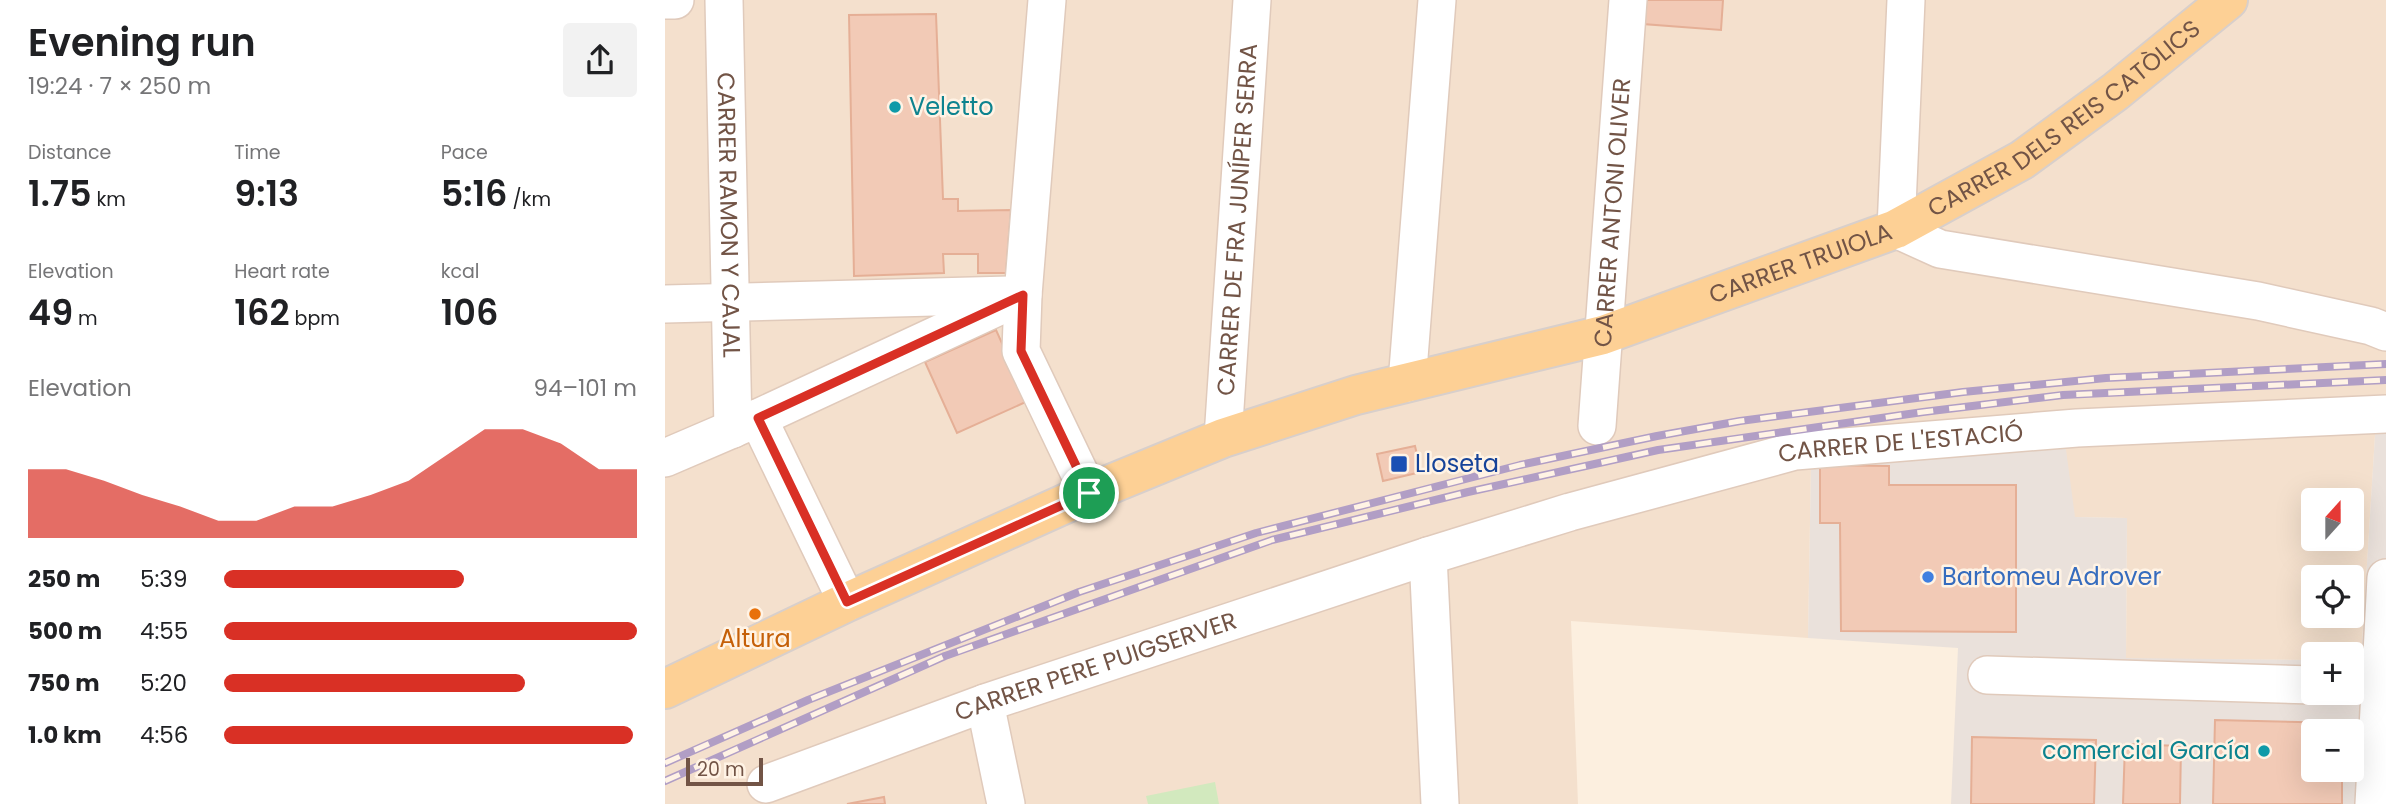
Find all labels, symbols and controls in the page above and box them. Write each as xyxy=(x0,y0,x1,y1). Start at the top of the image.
street label: CARRER DELS REIS CATÒLICS xyxy=(1921,12,2207,225)
text: Evening run xyxy=(28,16,256,69)
button: share xyxy=(563,23,637,97)
street label: CARRER DE FRA JUNÍPER SERRA xyxy=(1209,42,1265,397)
text: 19:24 · 7 × 250 m xyxy=(28,70,211,102)
street label: CARRER RAMON Y CAJAL xyxy=(710,72,748,358)
street label: CARRER ANTONI OLIVER xyxy=(1586,77,1638,348)
place label: Veletto xyxy=(909,90,994,123)
marker: Veletto xyxy=(887,99,903,115)
text: Distance xyxy=(28,139,111,166)
text: Time xyxy=(234,139,281,166)
text: Pace xyxy=(441,139,488,166)
text: 1.75 xyxy=(28,169,92,218)
text: 9:13 xyxy=(234,169,299,218)
text: 5:16 xyxy=(441,169,507,218)
text: km xyxy=(92,186,126,213)
text: /km xyxy=(507,186,551,213)
street label: CARRER TRUIOLA xyxy=(1704,215,1896,311)
text: Elevation xyxy=(28,258,114,285)
text: Heart rate xyxy=(234,258,330,285)
text: kcal xyxy=(441,258,480,285)
text: 49 xyxy=(28,288,73,337)
text: 162 xyxy=(234,288,290,337)
text: 106 xyxy=(441,288,498,337)
text: m xyxy=(73,305,98,332)
text: bpm xyxy=(290,305,340,332)
text: Elevation xyxy=(28,372,132,404)
text: 94–101 m xyxy=(533,372,637,404)
street label: CARRER DE L'ESTACIÓ xyxy=(1774,415,2025,471)
place label: Lloseta xyxy=(1415,447,1499,480)
marker: Lloseta xyxy=(1389,454,1409,474)
pin xyxy=(1059,463,1119,523)
icon: arrive xyxy=(1070,474,1108,512)
north arrow xyxy=(2301,488,2364,551)
map controls xyxy=(2301,488,2364,782)
place label: Bartomeu Adrover xyxy=(1942,560,2161,593)
text: 250 m xyxy=(28,563,100,595)
text: 5:39 xyxy=(140,563,187,595)
button: locate xyxy=(2301,565,2364,628)
marker: Bartomeu Adrover xyxy=(1920,569,1936,585)
street label: CARRER PERE PUIGSERVER xyxy=(950,604,1241,729)
marker: Altura xyxy=(747,606,763,622)
text: 500 m xyxy=(28,615,102,647)
text: 4:55 xyxy=(140,615,188,647)
place label: Altura xyxy=(719,622,791,655)
button: + xyxy=(2301,642,2364,705)
text: 750 m xyxy=(28,667,99,699)
text: 5:20 xyxy=(140,667,187,699)
text: 1.0 km xyxy=(28,719,102,751)
text: 4:56 xyxy=(140,719,188,751)
button: − xyxy=(2301,719,2364,782)
place label: comercial García xyxy=(2042,734,2250,767)
marker: comercial García xyxy=(2256,743,2272,759)
scale bar xyxy=(686,755,763,787)
text: 20 m xyxy=(697,756,745,783)

